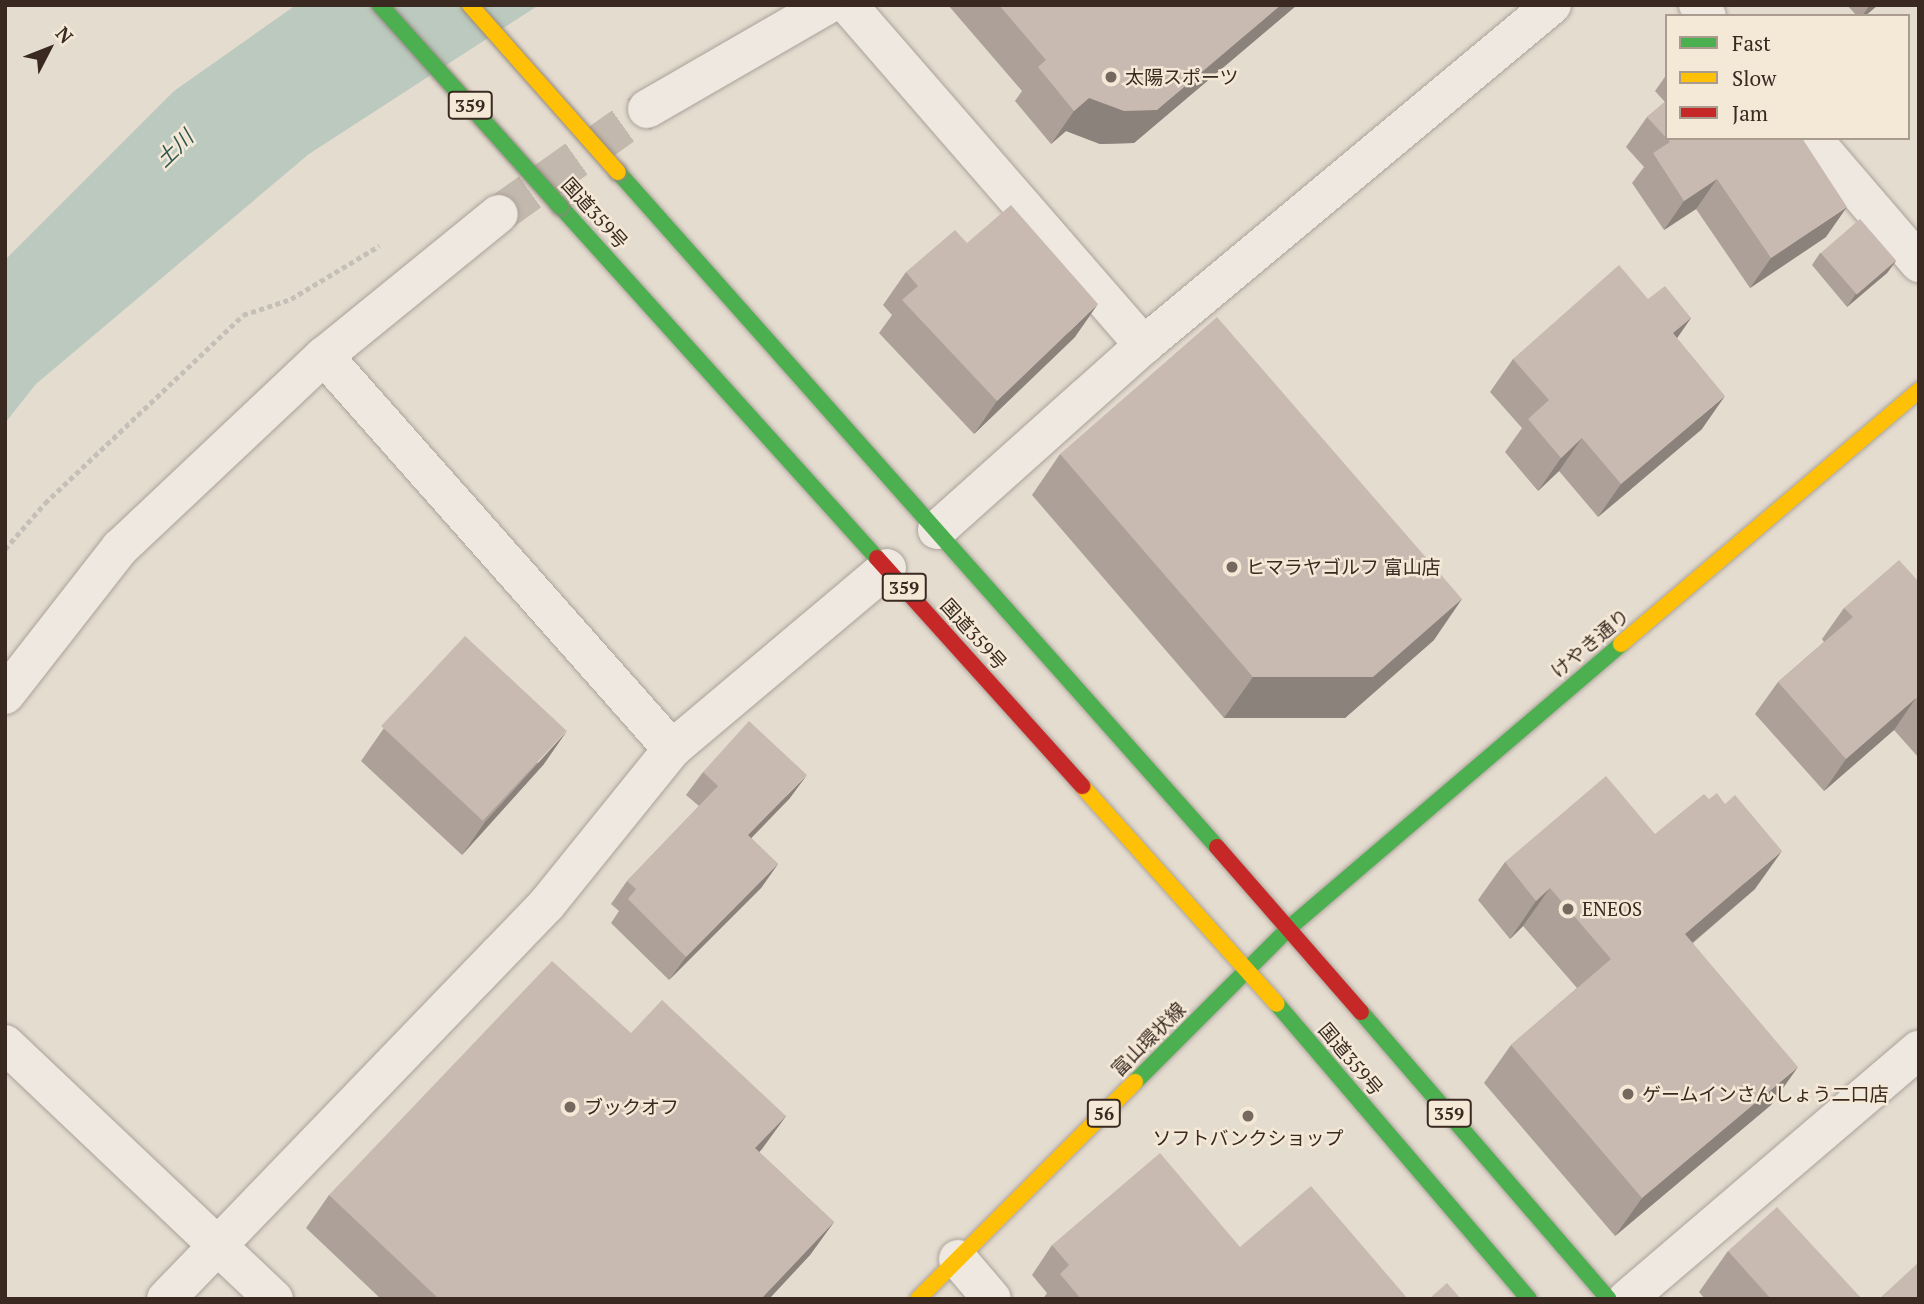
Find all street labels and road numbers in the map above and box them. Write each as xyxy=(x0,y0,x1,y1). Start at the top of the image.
road number: 359 xyxy=(447,90,493,120)
street label: 国道359号 xyxy=(557,173,633,253)
road number: 359 xyxy=(881,572,927,602)
street label: 国道359号 xyxy=(936,594,1012,674)
street label: けやき通り xyxy=(1546,604,1634,682)
street label: 富山環状線 xyxy=(1106,997,1190,1081)
street label: 国道359号 xyxy=(1314,1018,1388,1100)
road number: 56 xyxy=(1086,1098,1122,1128)
road number: 359 xyxy=(1426,1098,1472,1128)

